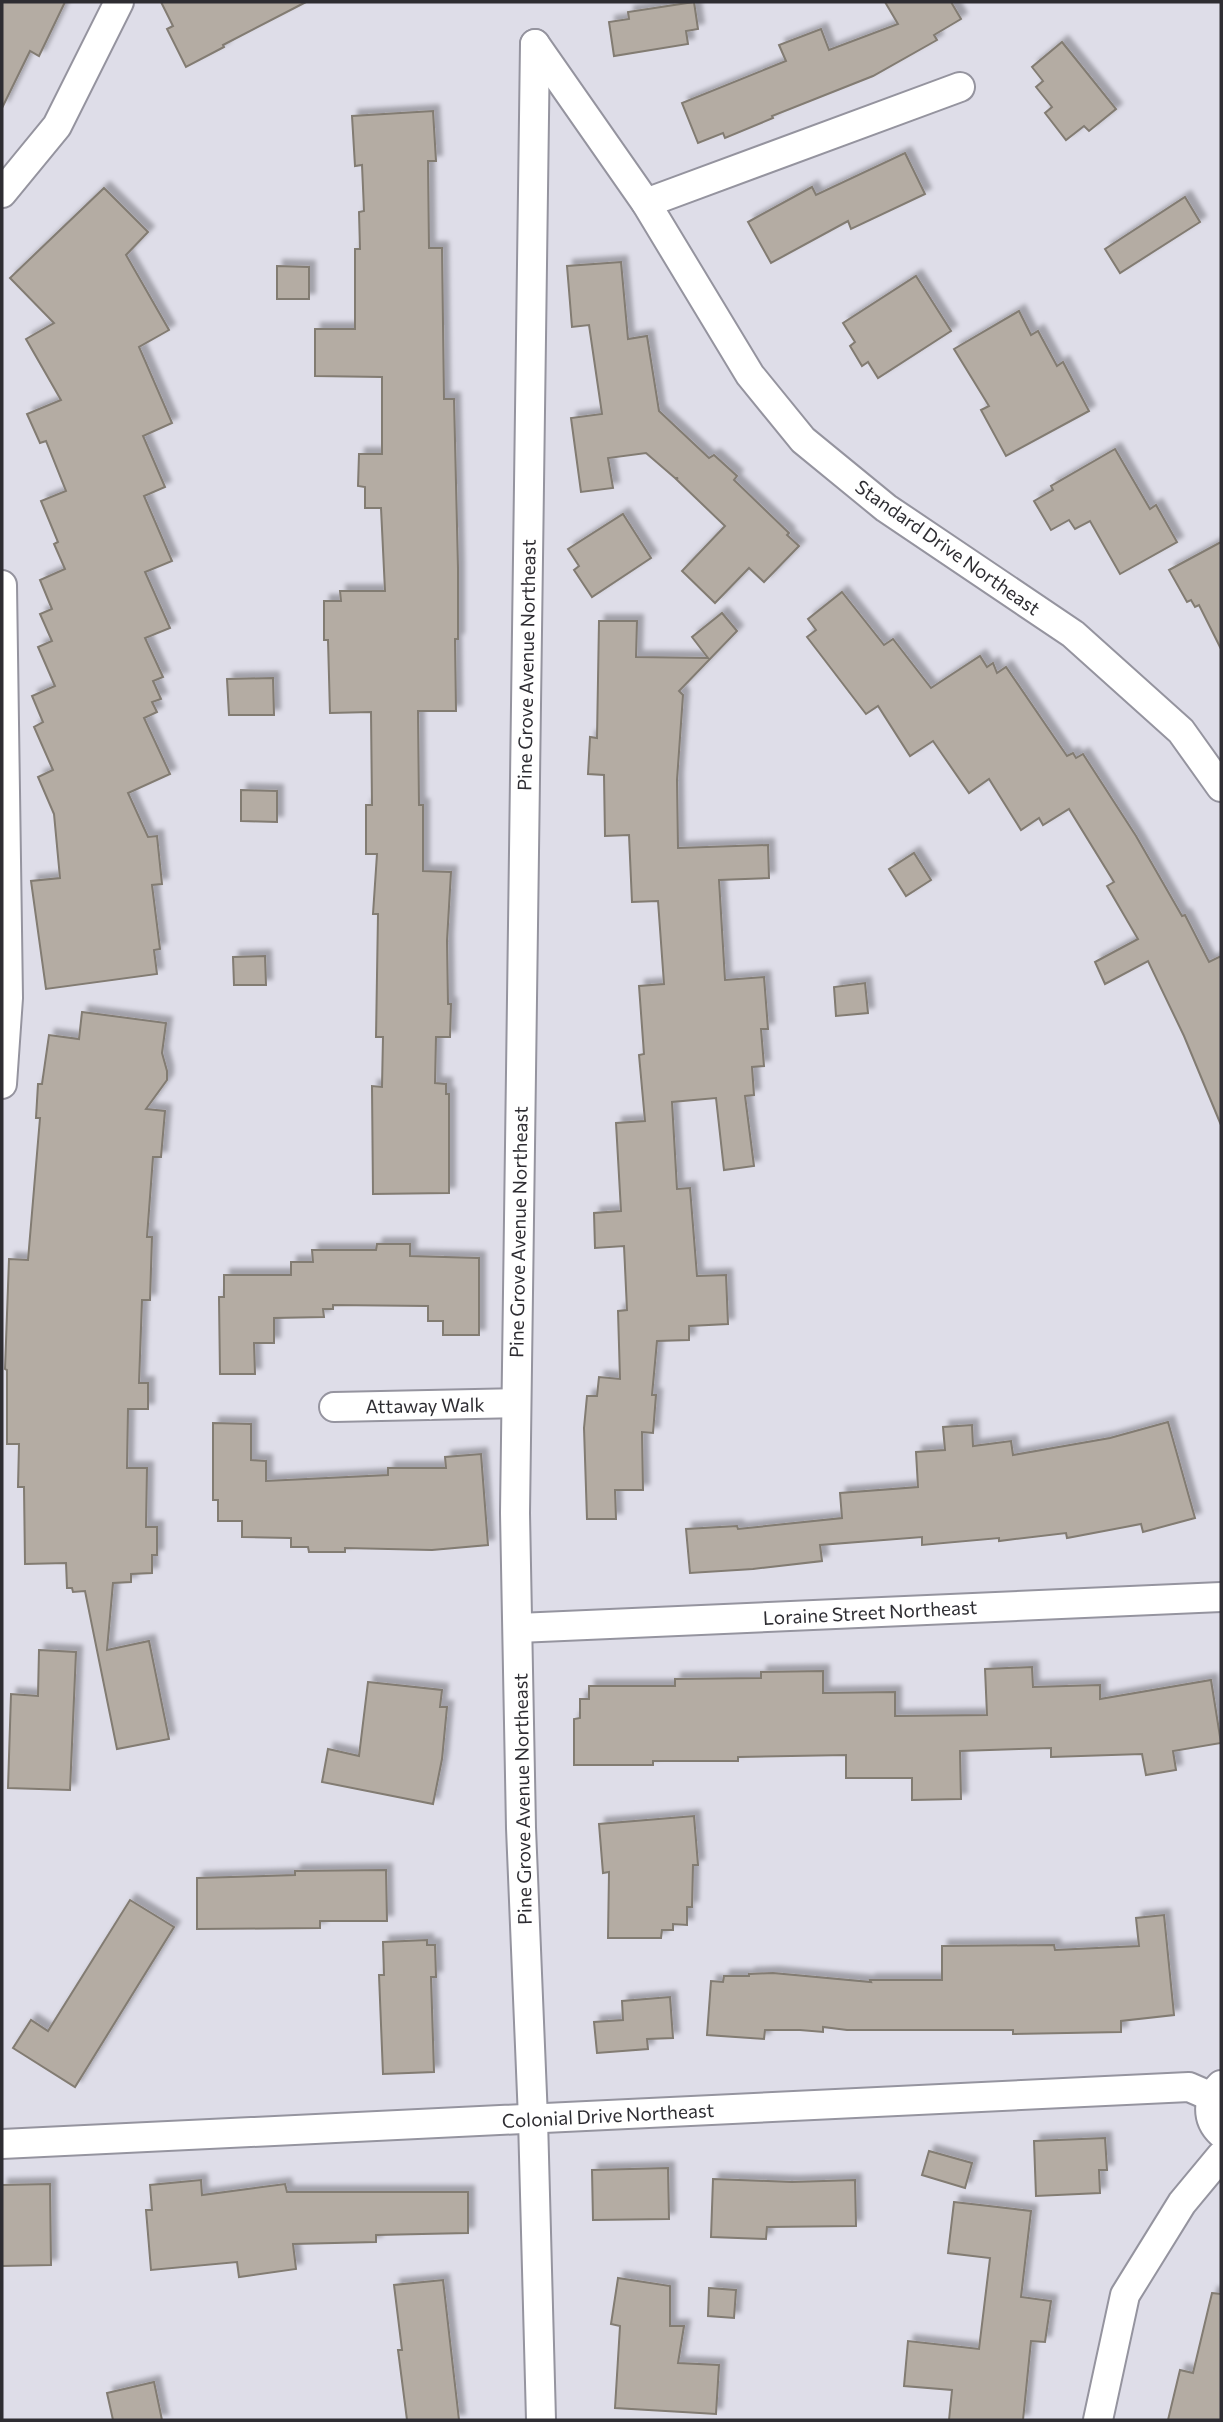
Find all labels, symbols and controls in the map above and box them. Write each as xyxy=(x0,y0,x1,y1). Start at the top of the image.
street label: Standard Drive Northeast xyxy=(851,474,1045,620)
street label: Pine Grove Avenue Northeast xyxy=(512,539,540,791)
street label: Pine Grove Avenue Northeast xyxy=(504,1106,532,1358)
street label: Attaway Walk xyxy=(365,1392,485,1418)
street label: Loraine Street Northeast xyxy=(762,1595,978,1629)
street label: Pine Grove Avenue Northeast xyxy=(508,1673,536,1925)
street label: Colonial Drive Northeast xyxy=(501,2098,715,2132)

